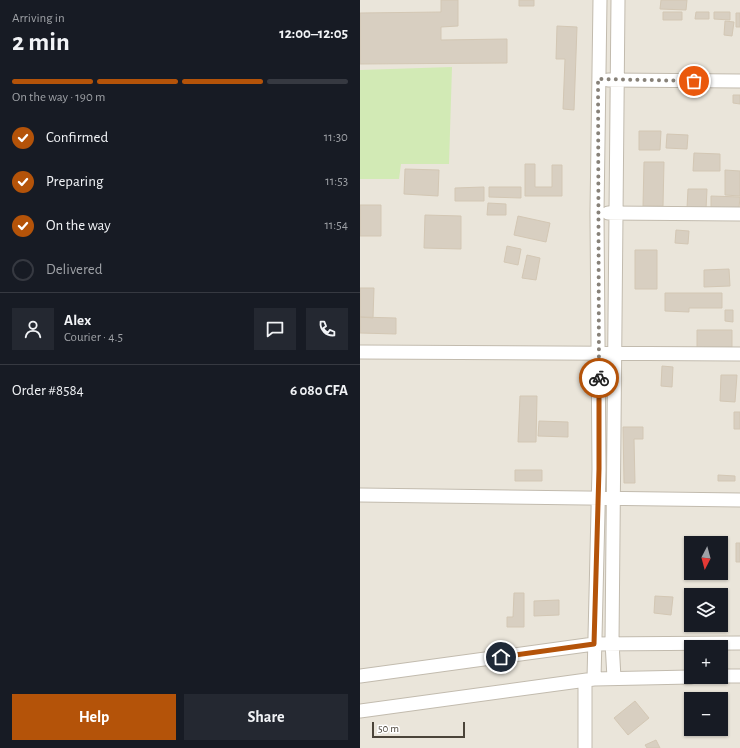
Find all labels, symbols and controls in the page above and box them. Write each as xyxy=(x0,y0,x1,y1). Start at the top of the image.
text: Arriving in xyxy=(12,12,65,25)
text: 12:00–12:05 xyxy=(279,26,348,41)
text: 2 min xyxy=(12,29,70,55)
pin xyxy=(677,64,711,98)
icon: bag xyxy=(683,70,705,92)
text: On the way · 190 m xyxy=(12,91,105,104)
icon: check xyxy=(12,127,34,149)
text: Confirmed xyxy=(46,130,108,145)
text: 11:30 xyxy=(324,131,348,144)
icon: check xyxy=(12,171,34,193)
text: Preparing xyxy=(46,174,103,189)
text: 11:53 xyxy=(325,175,348,188)
icon: check xyxy=(12,215,34,237)
text: On the way xyxy=(46,218,111,233)
text: 11:54 xyxy=(324,219,348,232)
text: Delivered xyxy=(46,262,103,277)
button: person xyxy=(12,308,54,350)
button: chat xyxy=(254,308,296,350)
button: phone xyxy=(306,308,348,350)
text: Alex xyxy=(64,313,91,328)
text: Courier · 4.5 xyxy=(64,331,123,344)
courier xyxy=(579,358,619,398)
icon: bike xyxy=(588,367,610,389)
text: Order #8584 xyxy=(12,383,84,398)
text: 6 080 CFA xyxy=(290,383,348,398)
north arrow xyxy=(684,536,728,580)
map controls xyxy=(684,536,728,736)
button: layers xyxy=(684,588,728,632)
pin xyxy=(484,640,518,674)
button: + xyxy=(684,640,728,684)
icon: home xyxy=(490,646,512,668)
button: − xyxy=(684,692,728,736)
button: Help xyxy=(12,694,176,740)
button: Share xyxy=(184,694,348,740)
scale bar xyxy=(372,720,465,739)
text: 50 m xyxy=(378,723,399,734)

